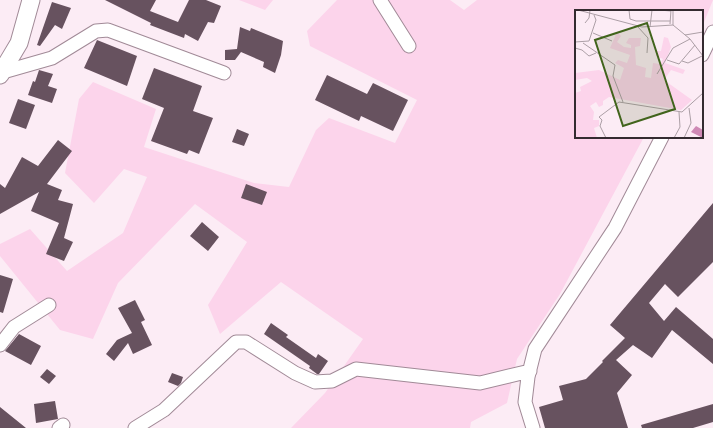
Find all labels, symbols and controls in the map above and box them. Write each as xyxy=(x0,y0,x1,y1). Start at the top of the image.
inset map xyxy=(575,10,703,138)

